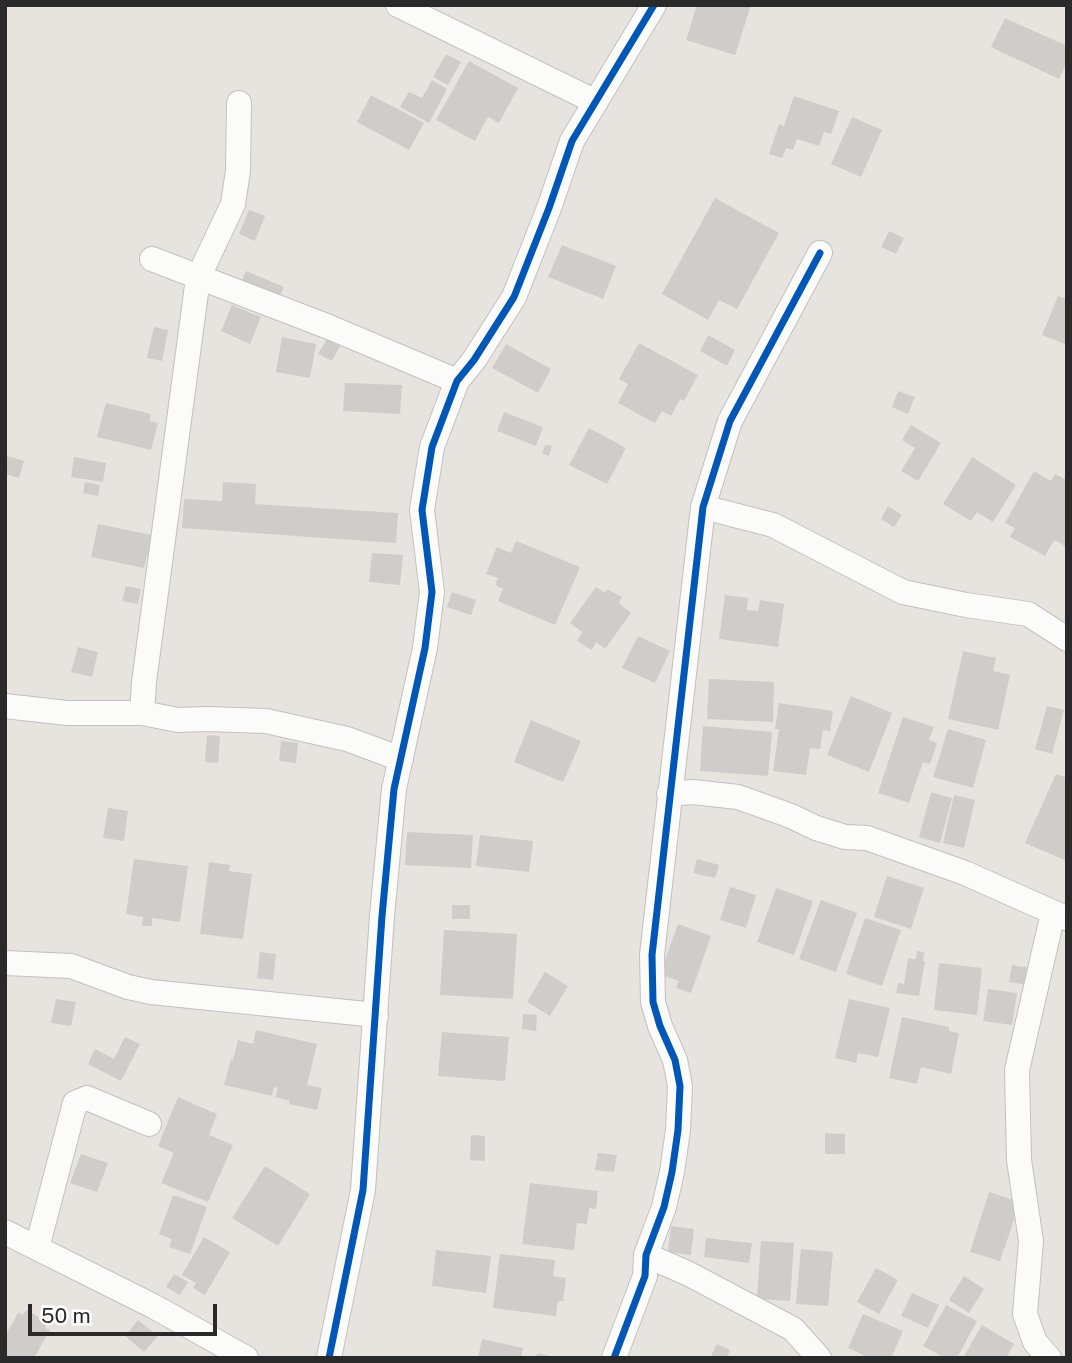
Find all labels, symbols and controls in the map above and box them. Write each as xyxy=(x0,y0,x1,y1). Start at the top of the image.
scale bar xyxy=(32,1290,220,1334)
text: 50 m xyxy=(41,1303,91,1328)

